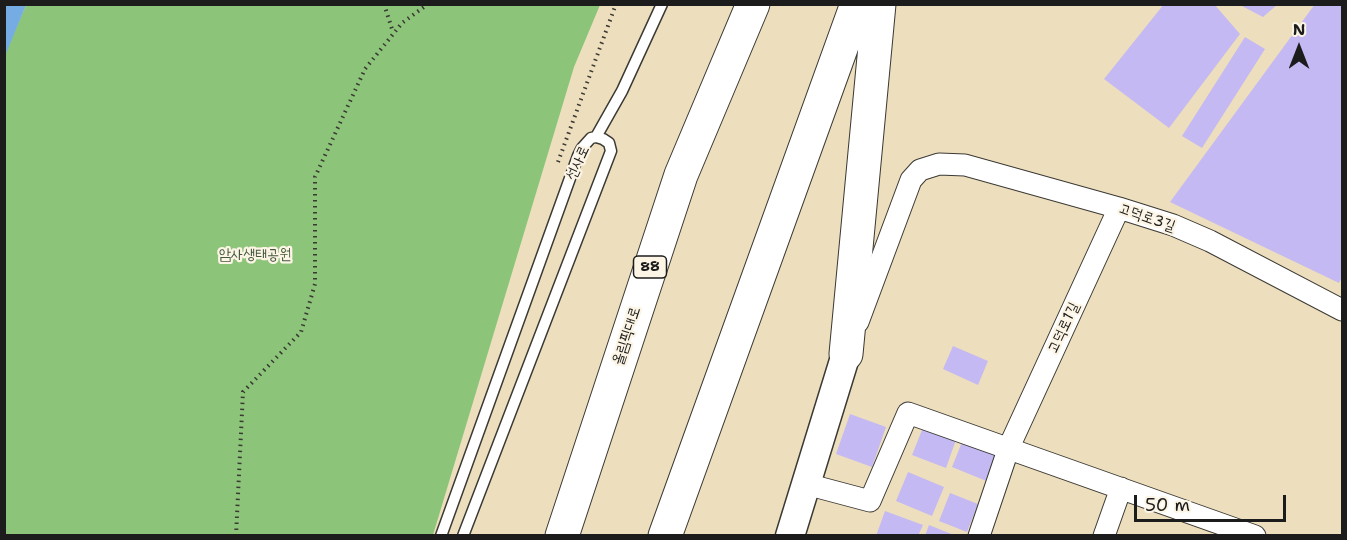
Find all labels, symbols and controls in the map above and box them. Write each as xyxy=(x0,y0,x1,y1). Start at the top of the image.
north arrow xyxy=(1269,18,1329,78)
text: N xyxy=(1293,19,1305,40)
street label: 선사로 xyxy=(562,143,594,183)
street label: 고덕로3길 xyxy=(1116,200,1178,236)
park label: 암사생태공원 xyxy=(219,246,291,264)
road number: 88 xyxy=(634,256,666,278)
street label: 고덕로1길 xyxy=(1044,299,1084,357)
street label: 올림픽대로 xyxy=(609,305,645,367)
scale bar xyxy=(1137,483,1288,521)
text: 50 m xyxy=(1145,493,1190,517)

